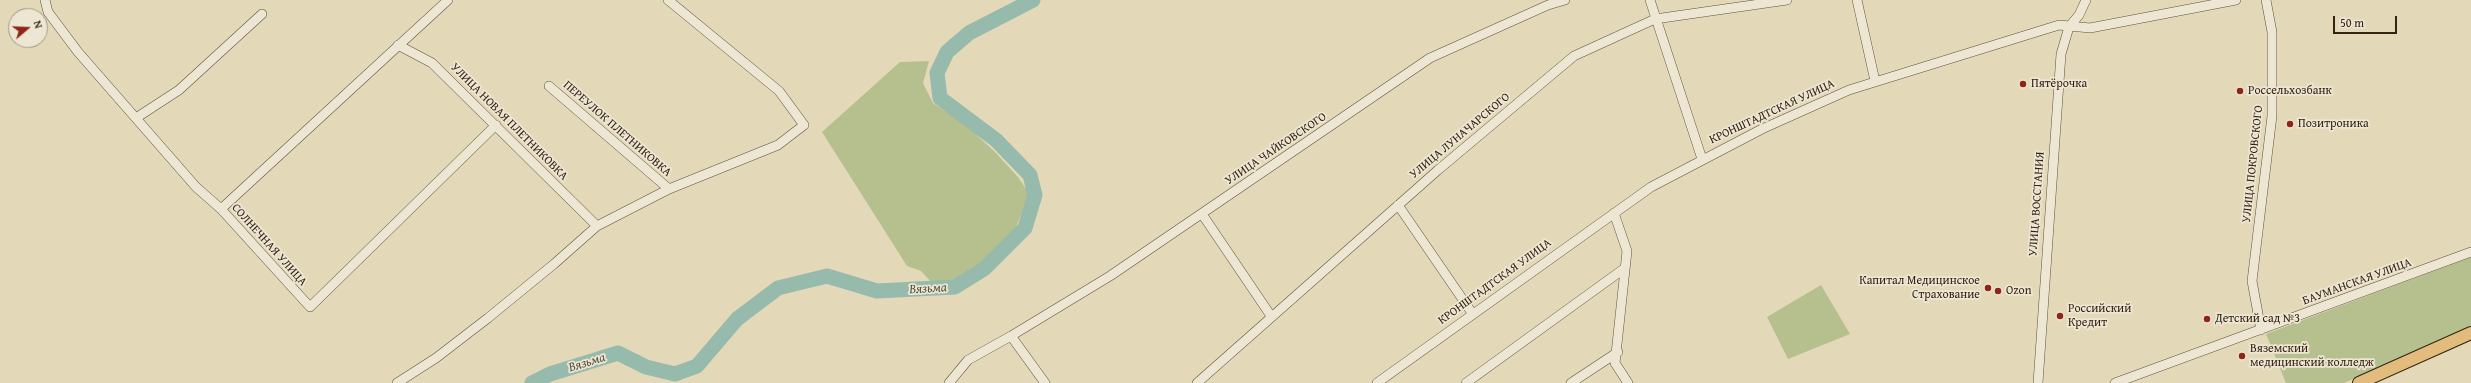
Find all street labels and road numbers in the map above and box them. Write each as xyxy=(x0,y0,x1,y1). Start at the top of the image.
street label: УЛИЦА НОВАЯ ПЛЕТНИКОВКА xyxy=(447,60,571,184)
street label: КРОНШТАДТСКАЯ УЛИЦА xyxy=(1707,77,1837,147)
street label: ПЕРЕУЛОК ПЛЕТНИКОВКА xyxy=(560,78,674,180)
street label: УЛИЦА ЛУНАЧАРСКОГО xyxy=(1407,90,1513,182)
street label: УЛИЦА ПОКРОВСКОГО xyxy=(2240,105,2266,223)
street label: УЛИЦА ЧАЙКОВСКОГО xyxy=(1223,110,1329,188)
street label: УЛИЦА ВОССТАНИЯ xyxy=(2026,151,2048,257)
street label: СОЛНЕЧНАЯ УЛИЦА xyxy=(228,201,310,289)
street label: КРОНШТАДТСКАЯ УЛИЦА xyxy=(1436,236,1554,328)
street label: БАУМАНСКАЯ УЛИЦА xyxy=(2301,256,2413,308)

